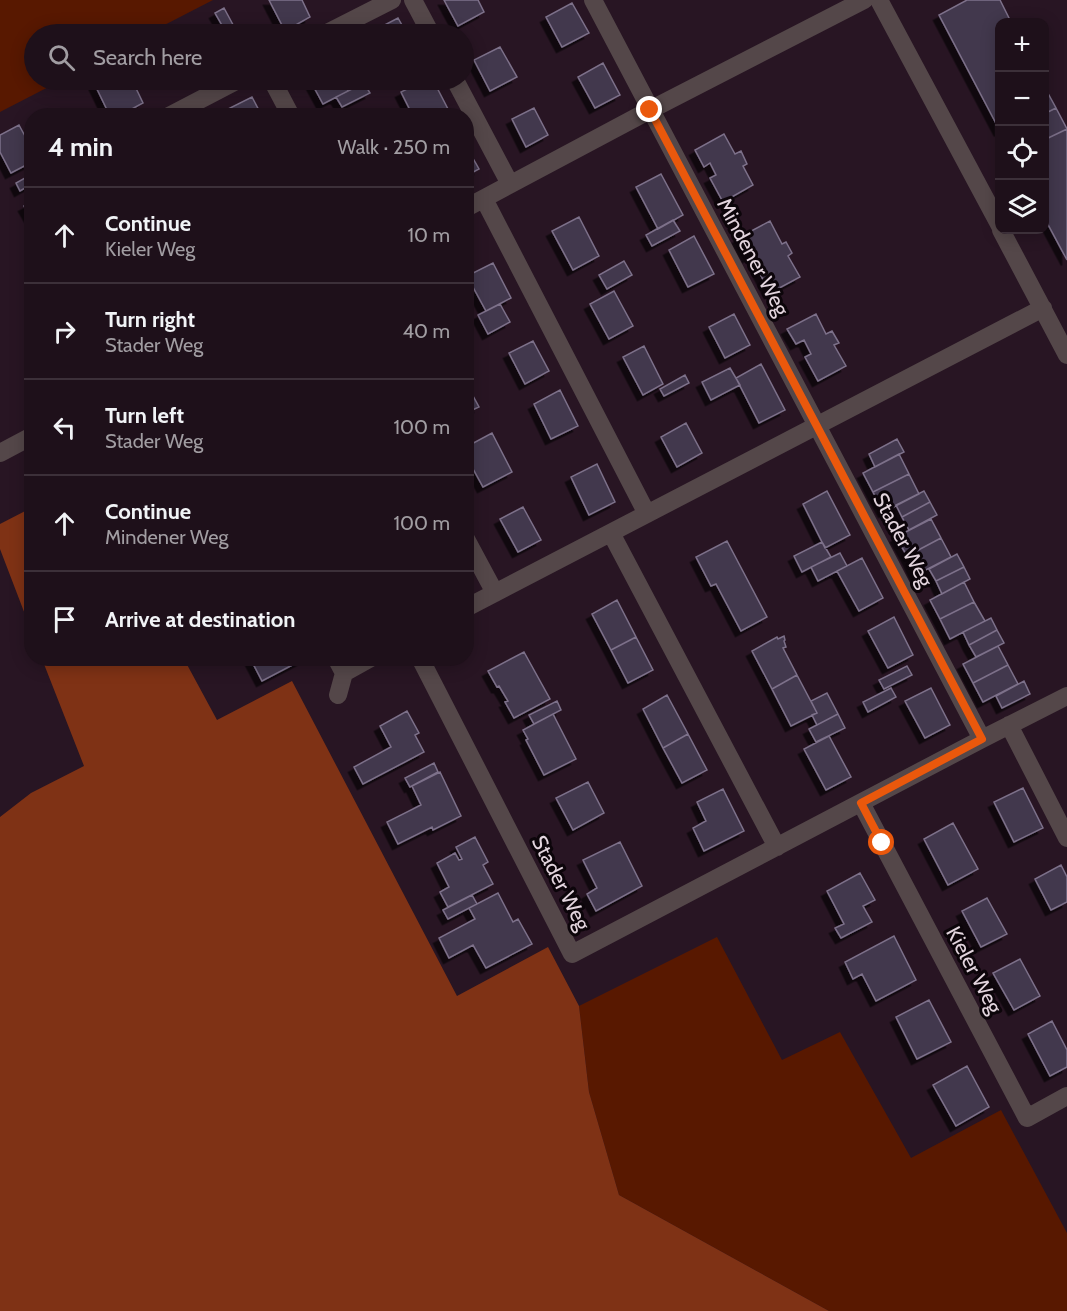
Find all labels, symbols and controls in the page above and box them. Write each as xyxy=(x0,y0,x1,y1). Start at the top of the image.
map controls xyxy=(995,18,1049,234)
button: + xyxy=(995,18,1049,72)
search box xyxy=(24,24,474,90)
icon: search xyxy=(45,41,78,74)
text: Search here xyxy=(93,44,202,71)
button: − xyxy=(995,72,1049,126)
route end xyxy=(636,96,662,122)
button: locate xyxy=(995,126,1049,180)
text: 4 min xyxy=(48,131,113,163)
text: Walk · 250 m xyxy=(338,135,450,159)
button: layers xyxy=(995,180,1049,234)
street label: Mindener Weg xyxy=(712,194,795,320)
text: Continue xyxy=(105,210,191,237)
icon: ahead xyxy=(48,219,81,252)
text: 10 m xyxy=(407,223,450,247)
text: Kieler Weg xyxy=(105,237,195,261)
text: Turn right xyxy=(105,306,195,333)
icon: right xyxy=(48,315,81,348)
text: 40 m xyxy=(402,319,450,343)
text: Stader Weg xyxy=(105,333,203,357)
text: Turn left xyxy=(105,402,184,429)
icon: left xyxy=(48,411,81,444)
text: 100 m xyxy=(394,415,450,439)
text: Stader Weg xyxy=(105,429,203,453)
street label: Stader Weg xyxy=(868,488,939,592)
text: Continue xyxy=(105,498,191,525)
icon: ahead xyxy=(48,507,81,540)
text: 100 m xyxy=(394,511,450,535)
text: Mindener Weg xyxy=(105,525,228,549)
icon: arrive xyxy=(48,603,81,636)
text: Arrive at destination xyxy=(105,606,295,633)
route start xyxy=(868,829,894,855)
street label: Stader Weg xyxy=(527,831,596,935)
street label: Kieler Weg xyxy=(941,922,1008,1018)

